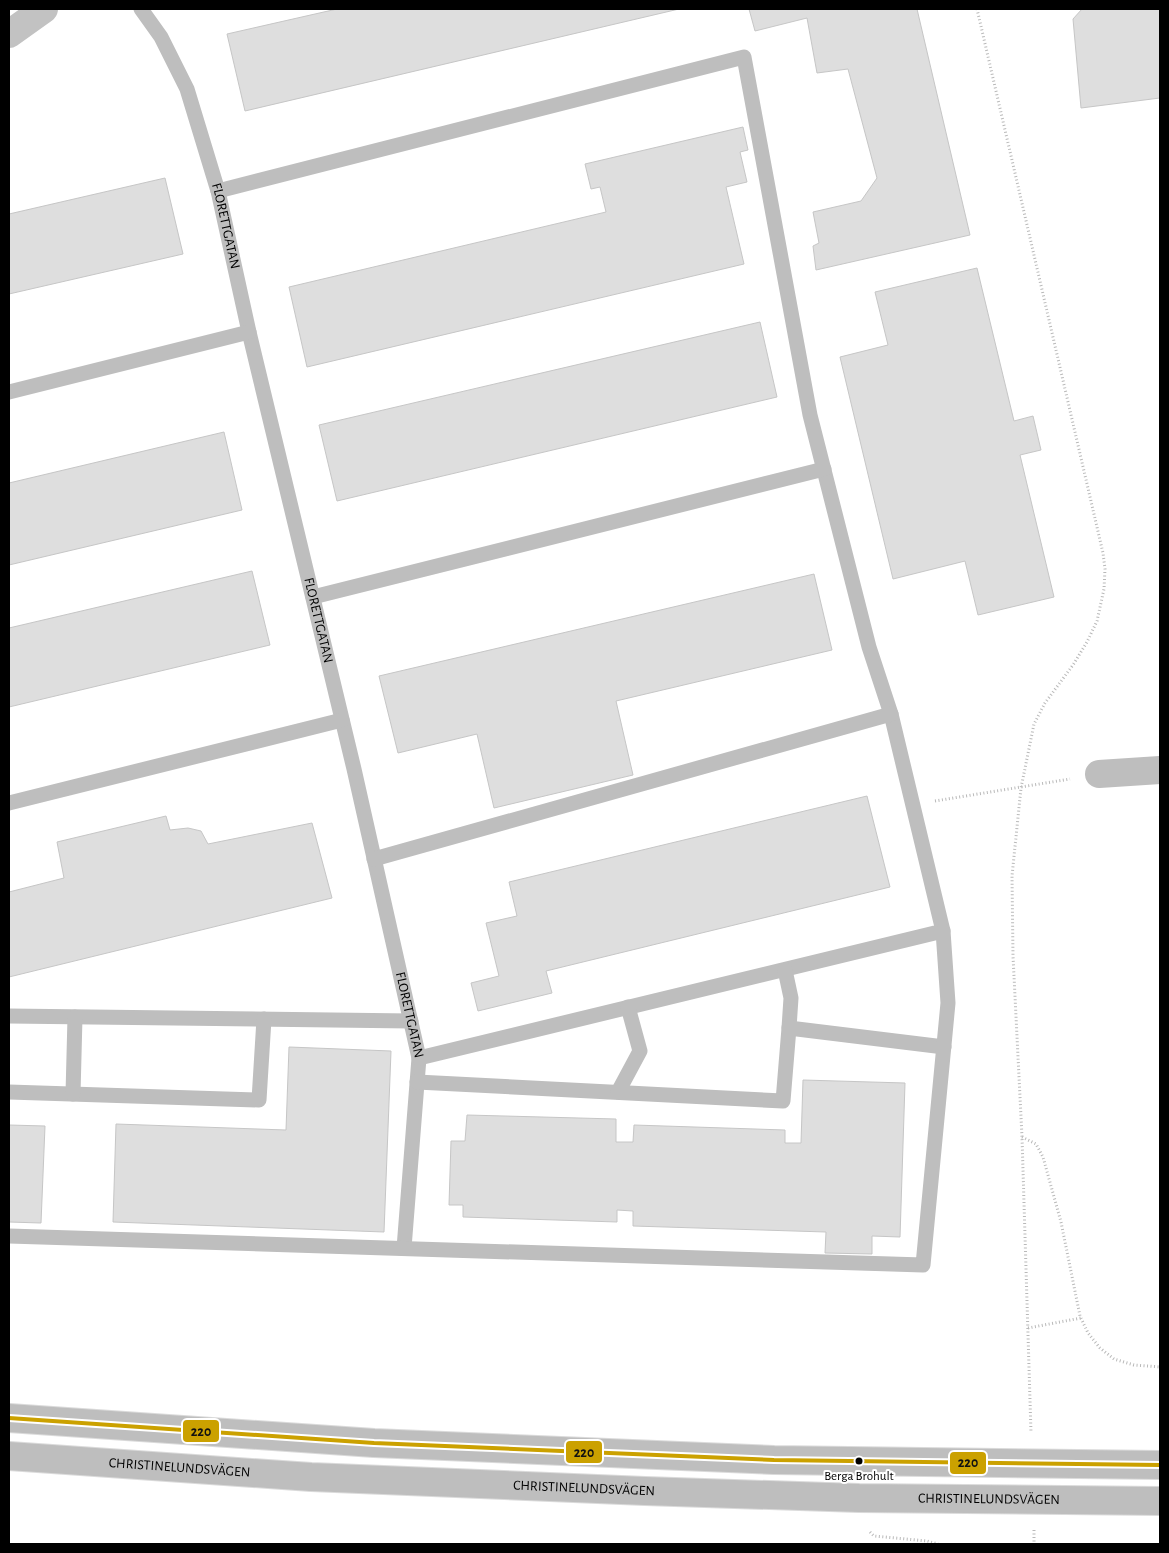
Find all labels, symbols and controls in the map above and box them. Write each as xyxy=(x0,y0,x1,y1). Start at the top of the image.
street label: FLORETTGATAN xyxy=(209,181,242,270)
street label: FLORETTGATAN xyxy=(301,576,335,664)
street label: FLORETTGATAN xyxy=(393,971,426,1059)
line badge: 220 xyxy=(182,1419,220,1443)
text: 220 xyxy=(191,1425,211,1439)
line badge: 220 xyxy=(565,1440,603,1464)
text: 220 xyxy=(574,1446,594,1460)
line badge: 220 xyxy=(949,1451,987,1475)
street label: CHRISTINELUNDSVÄGEN xyxy=(108,1456,251,1480)
marker: Berga Brohult xyxy=(854,1456,864,1466)
text: 220 xyxy=(958,1456,978,1470)
place label: Berga Brohult xyxy=(824,1470,894,1483)
street label: CHRISTINELUNDSVÄGEN xyxy=(513,1478,655,1498)
street label: CHRISTINELUNDSVÄGEN xyxy=(918,1491,1060,1507)

